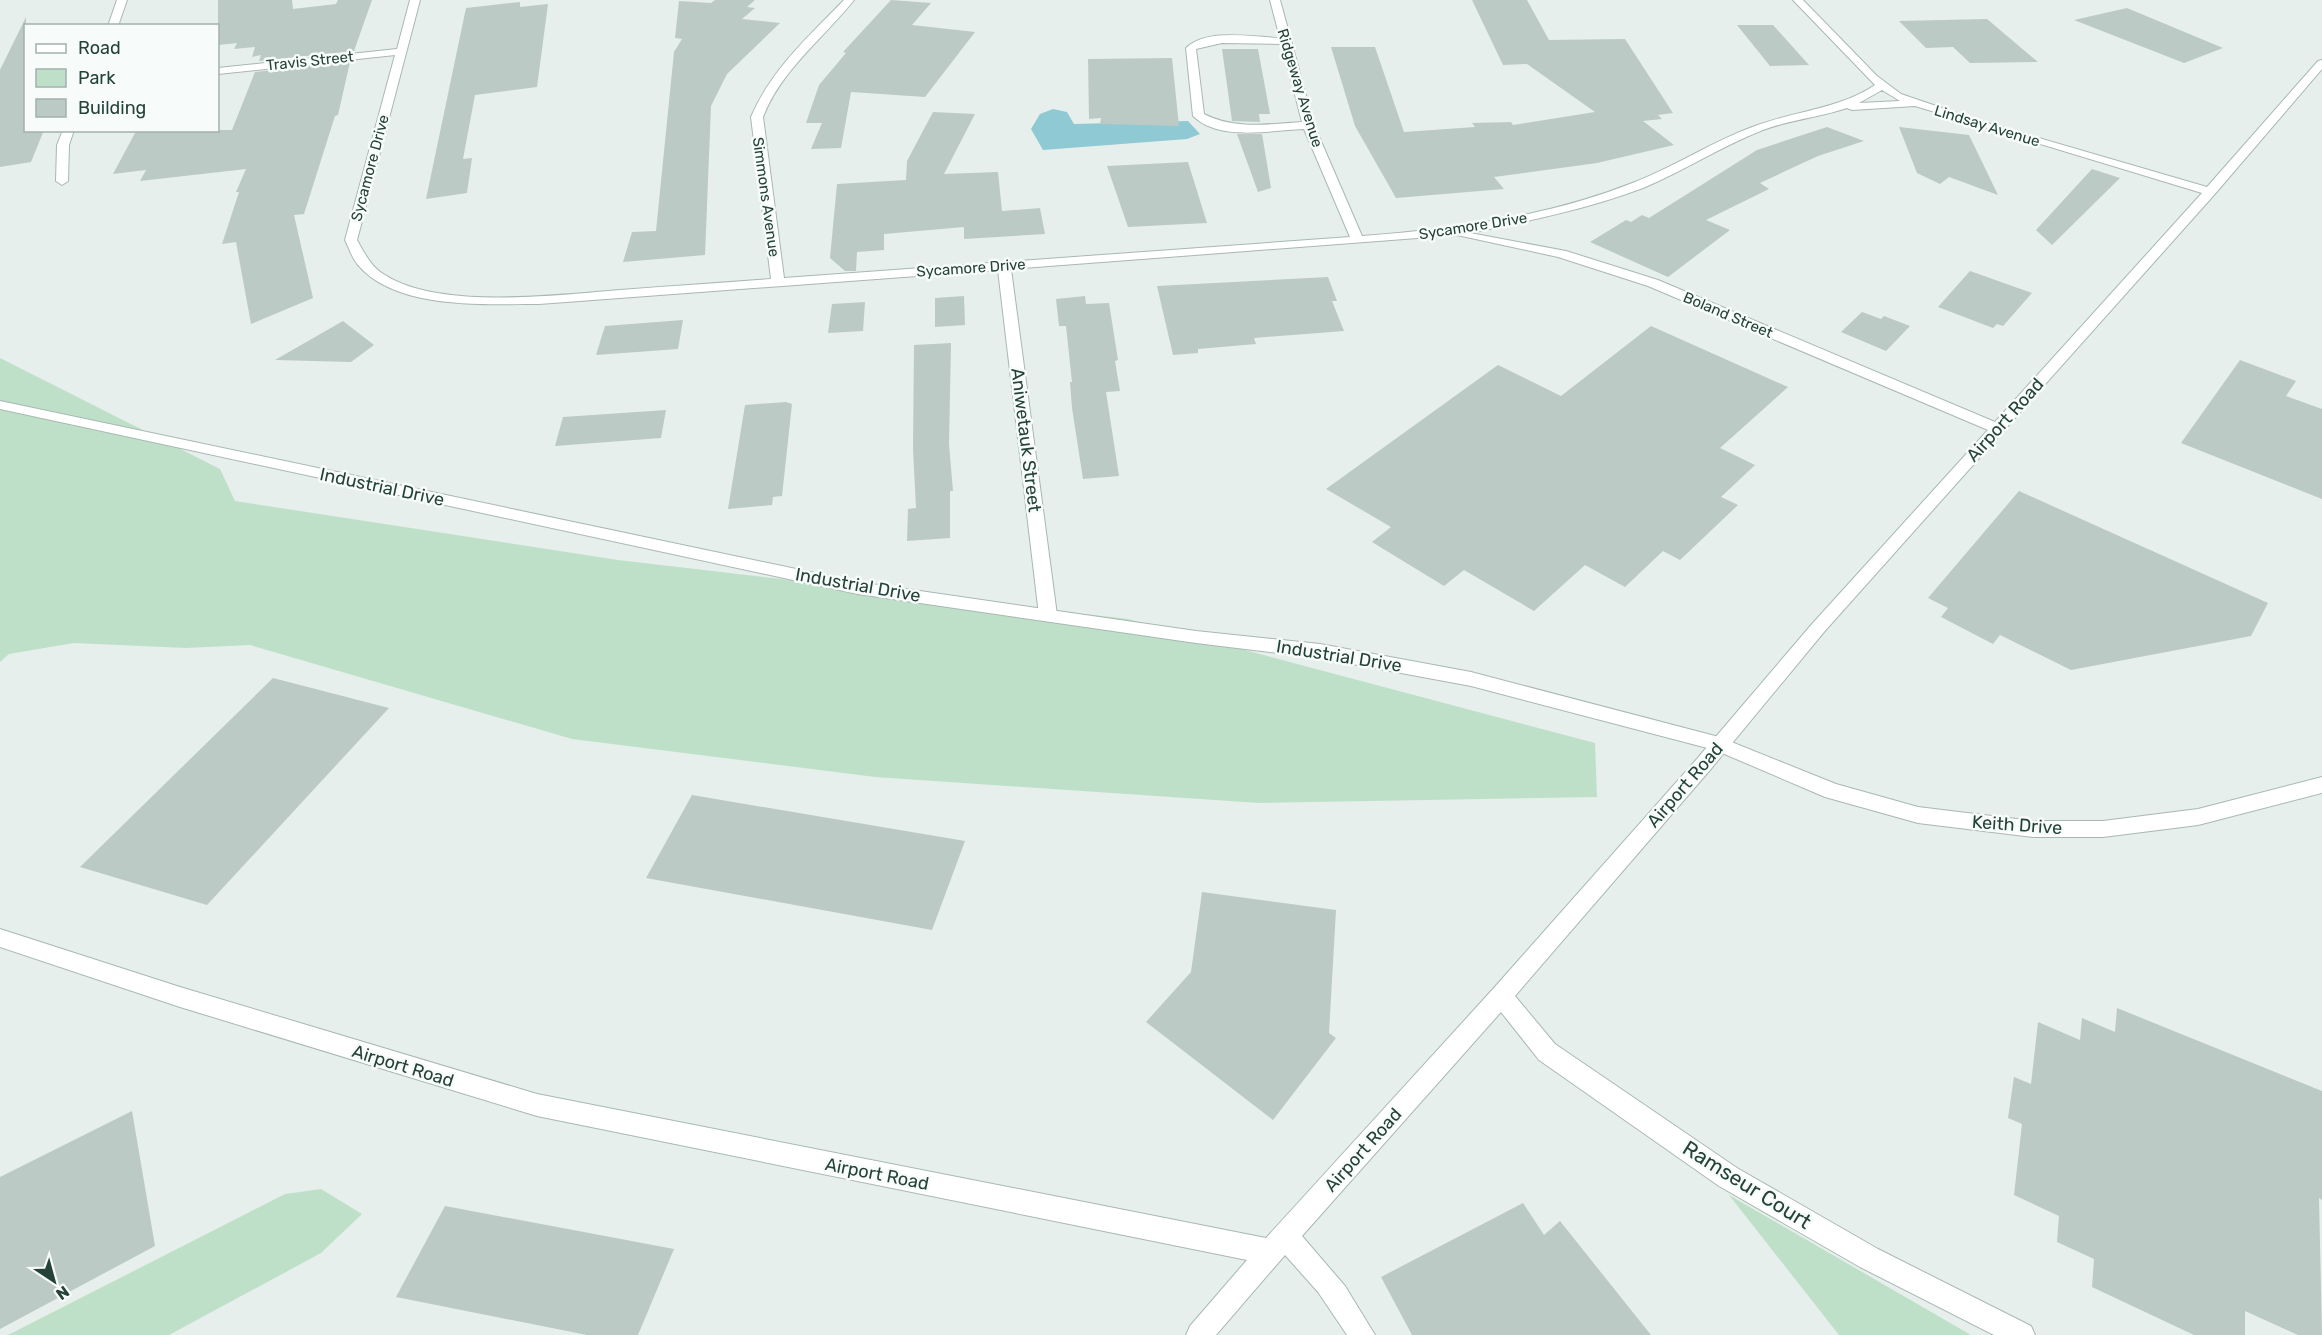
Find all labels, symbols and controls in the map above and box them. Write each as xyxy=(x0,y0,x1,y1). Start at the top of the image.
legend xyxy=(24,24,219,132)
street label: Ridgeway Avenue xyxy=(1273,26,1327,150)
text: Road xyxy=(78,37,121,59)
street label: Travis Street xyxy=(265,47,355,75)
text: Park xyxy=(78,67,116,89)
text: Building xyxy=(78,97,146,119)
street label: Lindsay Avenue xyxy=(1932,101,2042,151)
street label: Sycamore Drive xyxy=(347,113,393,223)
street label: Simmons Avenue xyxy=(749,136,783,258)
street label: Sycamore Drive xyxy=(1417,209,1529,243)
street label: Sycamore Drive xyxy=(916,255,1026,281)
street label: Boland Street xyxy=(1680,288,1776,342)
street label: Aniwetauk Street xyxy=(1006,367,1046,513)
street label: Airport Road xyxy=(1962,374,2048,466)
street label: Industrial Drive xyxy=(318,463,446,511)
street label: Industrial Drive xyxy=(794,563,922,607)
street label: Industrial Drive xyxy=(1275,635,1403,677)
street label: Airport Road xyxy=(1642,738,1728,832)
street label: Keith Drive xyxy=(1971,811,2063,839)
street label: Airport Road xyxy=(349,1040,457,1092)
street label: Airport Road xyxy=(1320,1104,1406,1196)
street label: Ramseur Court xyxy=(1678,1135,1816,1234)
street label: Airport Road xyxy=(823,1153,931,1195)
north arrow xyxy=(24,1251,84,1311)
text: N xyxy=(52,1282,73,1304)

